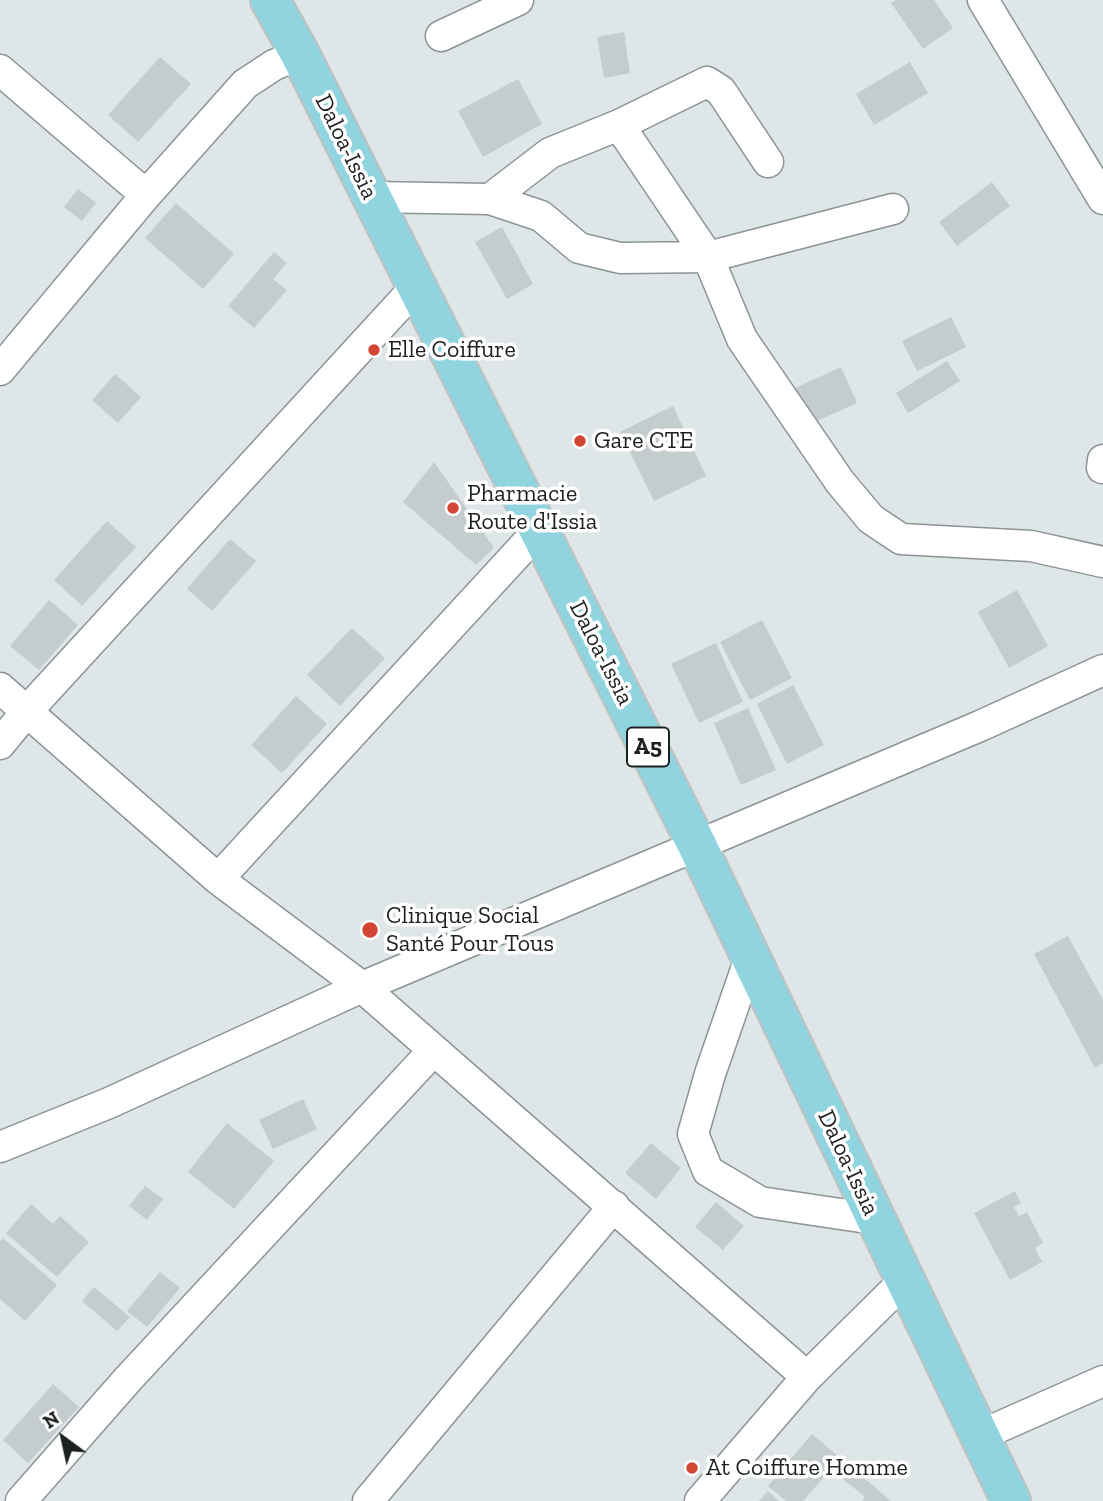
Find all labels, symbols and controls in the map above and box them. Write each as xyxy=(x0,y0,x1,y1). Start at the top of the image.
street label: Daloa-Issia xyxy=(308,90,384,204)
place label: Elle Coiffure xyxy=(388,336,516,364)
marker: Elle Coiffure xyxy=(366,342,382,358)
place label: Gare CTE xyxy=(594,427,693,455)
marker: Gare CTE xyxy=(572,433,588,449)
place label: Pharmacie Route d'Issia xyxy=(467,480,597,536)
marker: Pharmacie Route d'Issia xyxy=(445,500,461,516)
street label: Daloa-Issia xyxy=(563,596,639,710)
road number: A5 xyxy=(627,727,669,766)
place label: Clinique Social Santé Pour Tous xyxy=(386,902,554,958)
marker: Clinique Social Santé Pour Tous xyxy=(360,920,380,940)
street label: Daloa-Issia xyxy=(811,1106,885,1220)
north arrow xyxy=(28,1403,98,1473)
text: N xyxy=(39,1406,64,1434)
place label: At Coiffure Homme xyxy=(706,1454,908,1482)
marker: At Coiffure Homme xyxy=(684,1460,700,1476)

